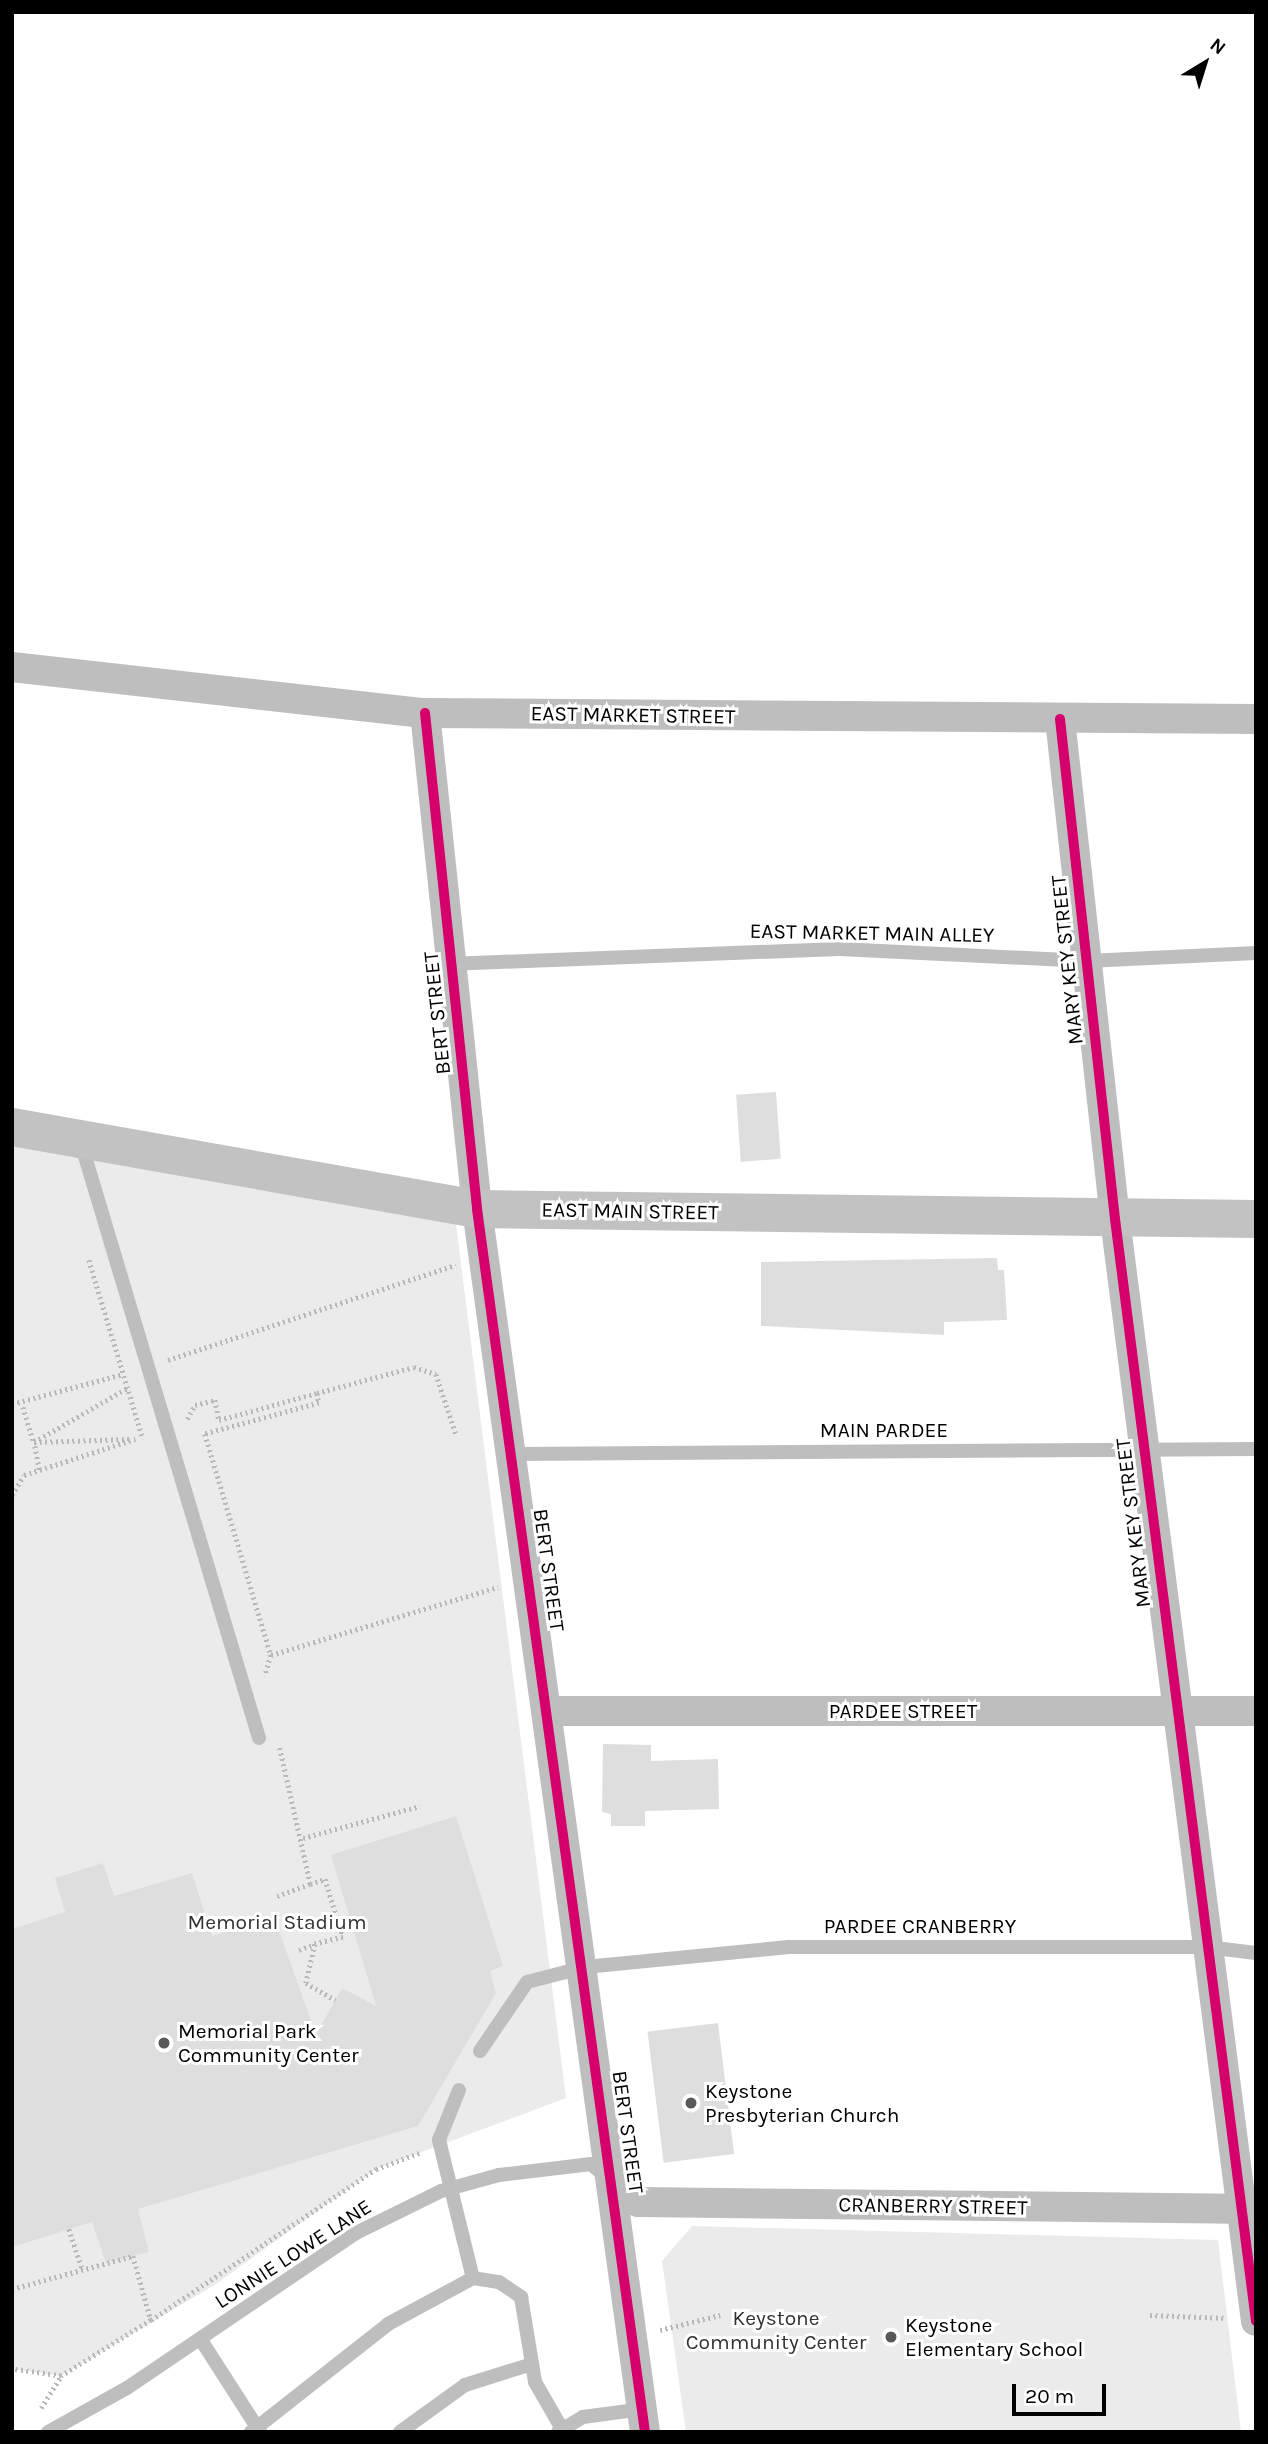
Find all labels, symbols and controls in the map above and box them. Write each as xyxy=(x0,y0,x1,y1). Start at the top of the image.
north arrow xyxy=(1170,28,1240,98)
text: N xyxy=(1206,34,1230,59)
street label: EAST MARKET STREET xyxy=(530,701,736,729)
street label: MARY KEY STREET xyxy=(1046,874,1088,1046)
street label: EAST MARKET MAIN ALLEY xyxy=(749,918,995,948)
street label: BERT STREET xyxy=(418,950,456,1076)
street label: EAST MAIN STREET xyxy=(541,1197,719,1225)
street label: MAIN PARDEE xyxy=(820,1417,948,1443)
street label: MARY KEY STREET xyxy=(1110,1437,1156,1609)
street label: BERT STREET xyxy=(528,1507,570,1633)
street label: PARDEE STREET xyxy=(829,1698,977,1724)
park label: Memorial Stadium xyxy=(187,1909,367,1935)
street label: PARDEE CRANBERRY xyxy=(824,1913,1016,1939)
place label: Memorial Park Community Center xyxy=(178,2018,359,2068)
marker: Memorial Park Community Center xyxy=(156,2035,172,2051)
street label: BERT STREET xyxy=(607,2069,649,2195)
place label: Keystone Presbyterian Church xyxy=(705,2078,899,2128)
marker: Keystone Presbyterian Church xyxy=(683,2095,699,2111)
street label: CRANBERRY STREET xyxy=(838,2192,1028,2220)
street label: LONNIE LOWE LANE xyxy=(210,2194,376,2314)
park label: Keystone Community Center xyxy=(686,2305,866,2355)
place label: Keystone Elementary School xyxy=(905,2312,1083,2362)
marker: Keystone Elementary School xyxy=(883,2329,899,2345)
scale bar xyxy=(1016,2370,1110,2414)
text: 20 m xyxy=(1025,2384,1074,2408)

